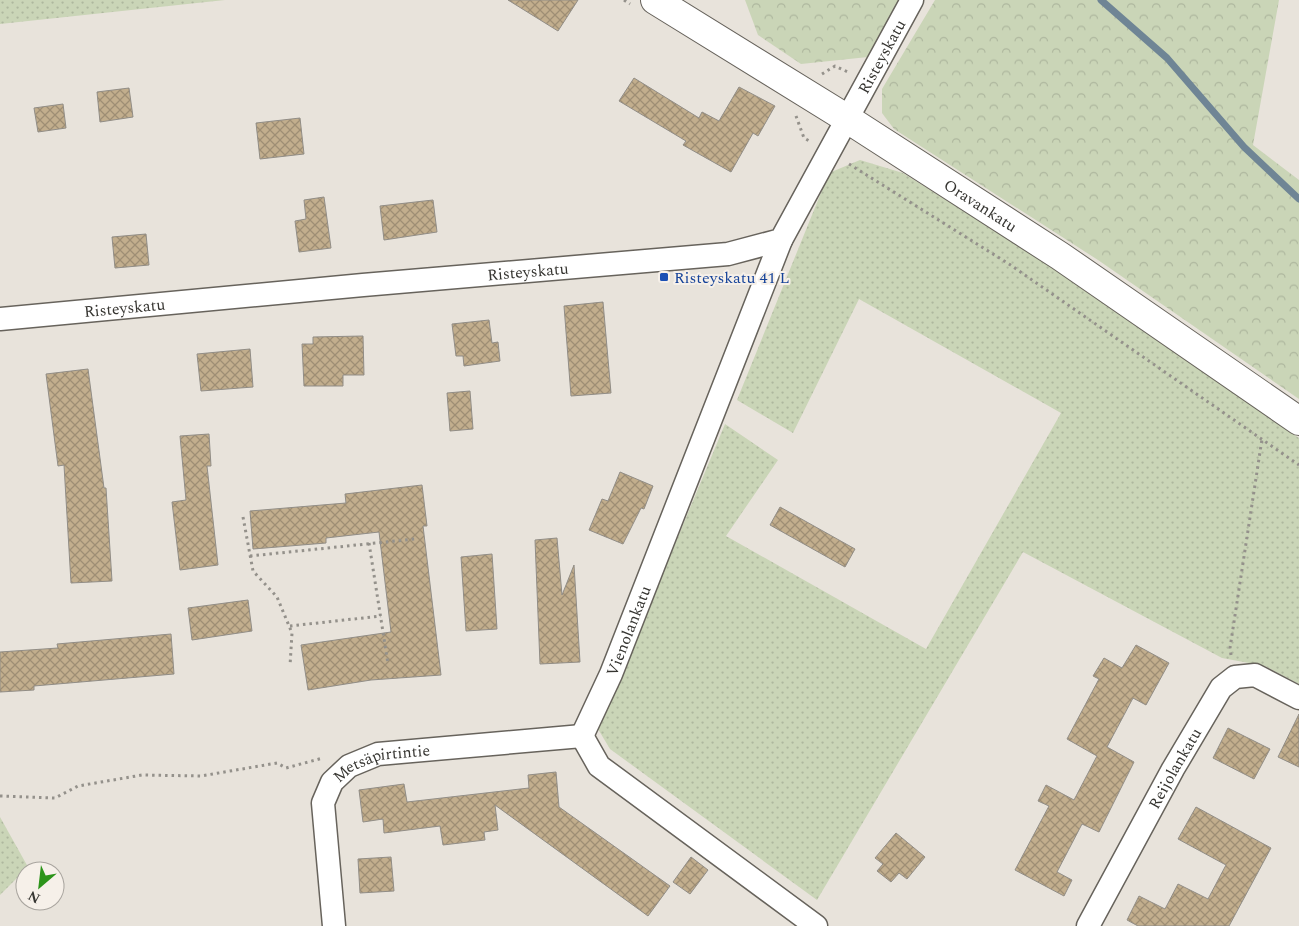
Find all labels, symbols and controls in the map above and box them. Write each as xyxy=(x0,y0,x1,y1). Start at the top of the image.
street label: Risteyskatu xyxy=(852,15,912,98)
street label: Oravankatu xyxy=(939,173,1022,238)
street label: Risteyskatu xyxy=(486,257,570,287)
place label: Risteyskatu 41 L xyxy=(674,266,790,290)
marker: Risteyskatu 41 L xyxy=(658,271,670,283)
street label: Risteyskatu xyxy=(83,293,166,324)
street label: Vienolankatu xyxy=(600,582,658,680)
street label: Reijolankatu xyxy=(1143,723,1208,813)
street label: Metsäpirtintie xyxy=(328,738,431,788)
north arrow xyxy=(15,861,65,911)
text: N xyxy=(24,885,44,909)

